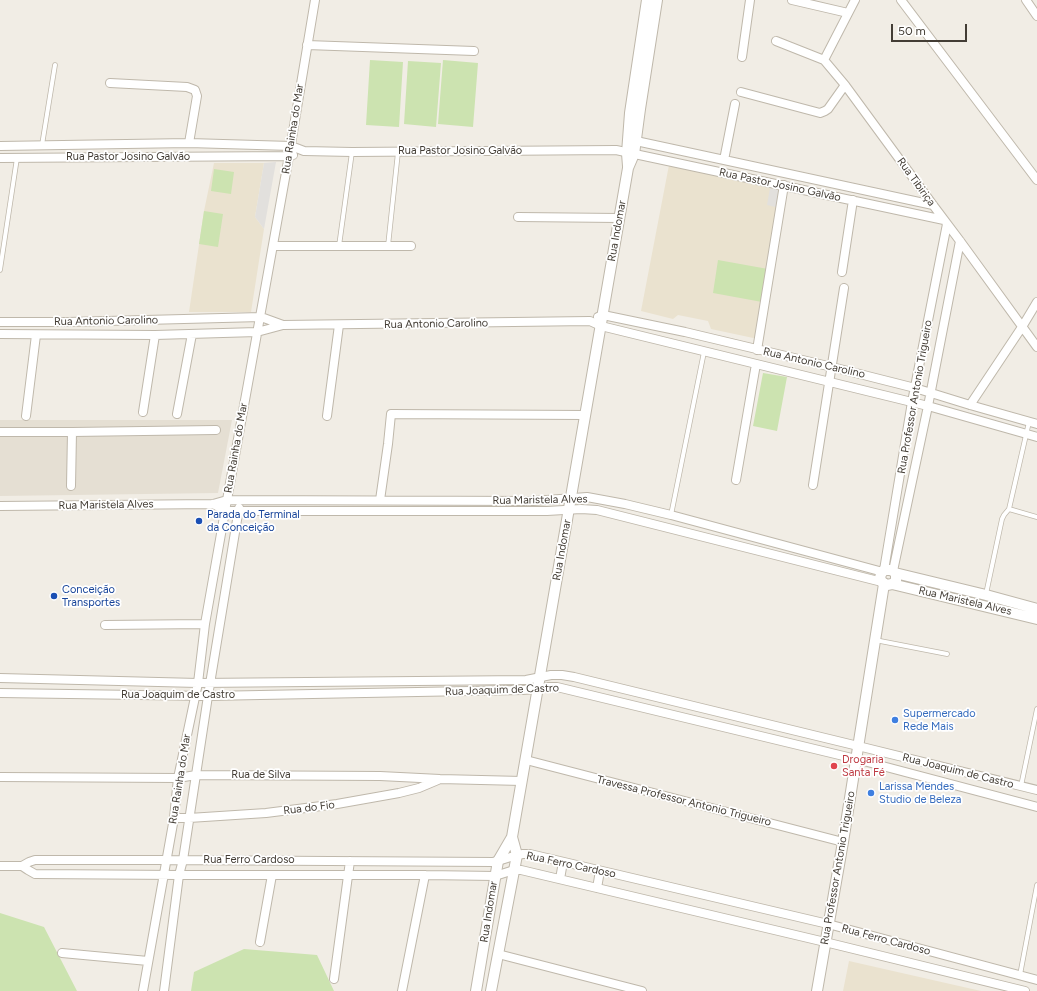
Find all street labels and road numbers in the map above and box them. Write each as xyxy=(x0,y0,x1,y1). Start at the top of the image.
street label: Rua Rainha do Mar xyxy=(279,83,307,175)
street label: Rua Pastor Josino Galvão xyxy=(398,144,522,158)
street label: Rua Pastor Josino Galvão xyxy=(66,150,190,164)
street label: Rua Tibiriça xyxy=(894,155,938,209)
street label: Rua Pastor Josino Galvão xyxy=(718,166,842,204)
street label: Rua Indomar xyxy=(605,199,629,263)
street label: Rua Antonio Carolino xyxy=(54,313,158,329)
street label: Rua Antonio Carolino xyxy=(384,316,488,332)
street label: Rua Professor Antonio Trigueiro xyxy=(895,319,935,475)
street label: Rua Antonio Carolino xyxy=(762,345,866,381)
street label: Rua Rainha do Mar xyxy=(222,402,250,494)
street label: Rua Maristela Alves xyxy=(492,493,588,507)
street label: Rua Maristela Alves xyxy=(58,498,154,512)
street label: Rua Indomar xyxy=(550,518,574,582)
street label: Rua Maristela Alves xyxy=(917,584,1013,618)
street label: Rua Joaquim de Castro xyxy=(445,681,559,699)
street label: Rua Joaquim de Castro xyxy=(121,688,235,702)
street label: Rua Rainha do Mar xyxy=(166,733,194,825)
street label: Rua Joaquim de Castro xyxy=(901,751,1015,791)
street label: Rua de Silva xyxy=(231,768,291,782)
street label: Travessa Professor Antonio Trigueiro xyxy=(595,773,773,829)
street label: Rua Professor Antonio Trigueiro xyxy=(818,790,858,946)
street label: Rua do Fio xyxy=(282,798,336,818)
street label: Rua Ferro Cardoso xyxy=(525,849,617,881)
street label: Rua Ferro Cardoso xyxy=(203,853,295,867)
street label: Rua Indomar xyxy=(478,880,500,944)
street label: Rua Ferro Cardoso xyxy=(840,922,932,958)

